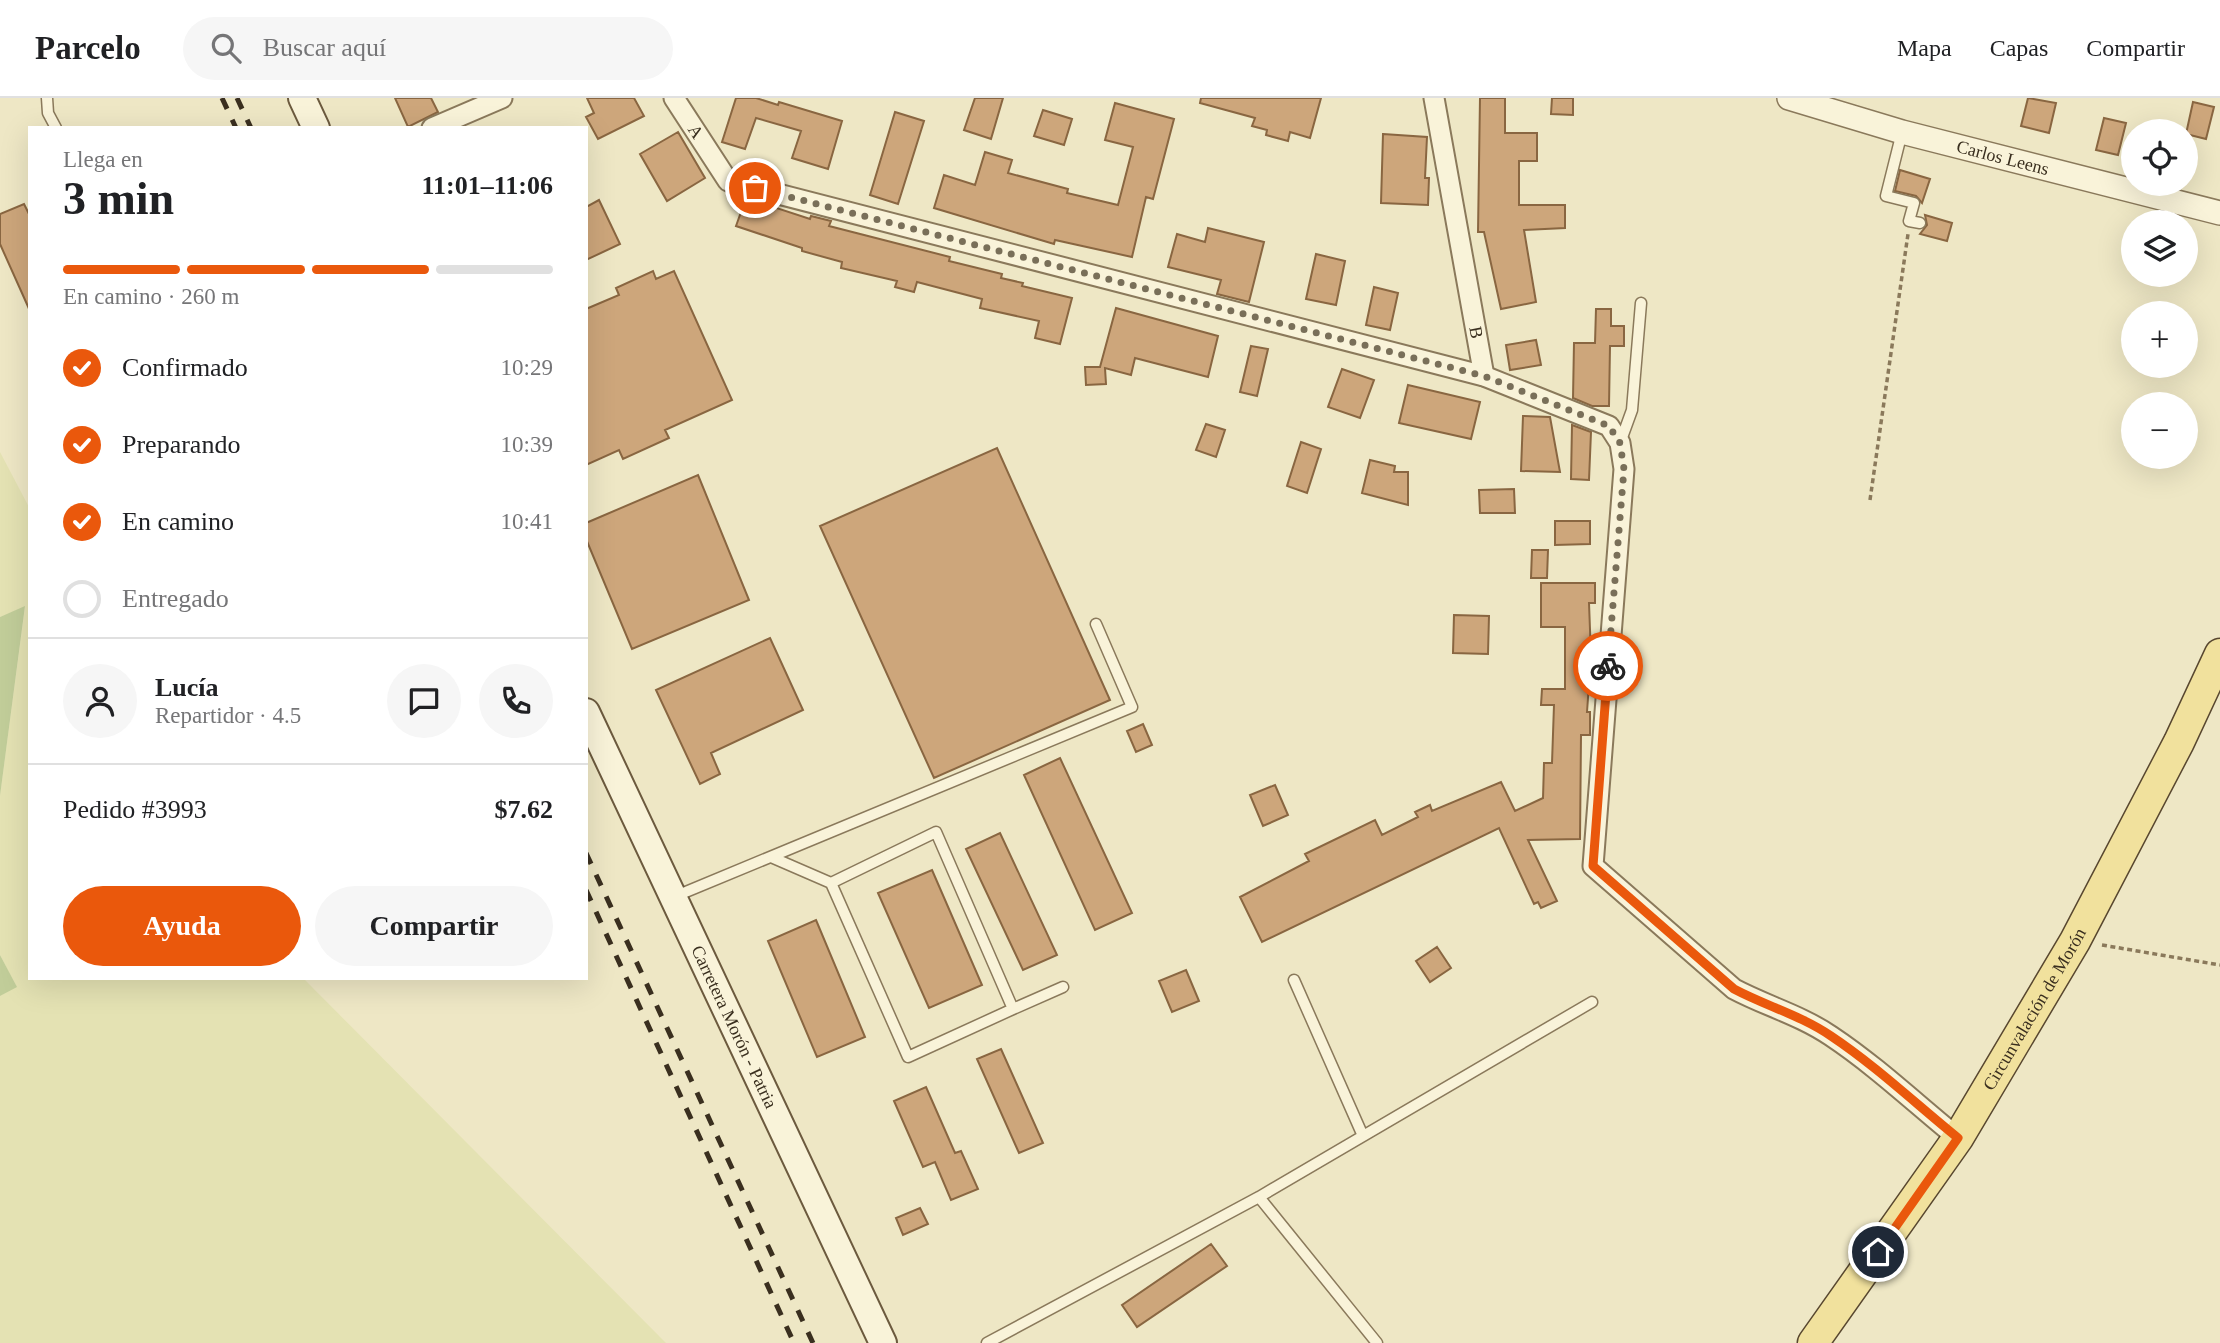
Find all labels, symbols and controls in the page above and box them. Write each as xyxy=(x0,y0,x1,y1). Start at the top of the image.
search box xyxy=(183,17,673,80)
icon: search xyxy=(207,29,245,67)
text: Parcelo xyxy=(35,30,141,66)
text: Buscar aquí xyxy=(263,33,386,62)
text: Mapa xyxy=(1897,35,1952,61)
text: Capas xyxy=(1990,35,2048,61)
text: Compartir xyxy=(2086,35,2185,61)
map controls xyxy=(2121,119,2198,469)
button: locate xyxy=(2121,119,2198,196)
street label: A xyxy=(684,121,708,142)
street label: Carlos Leens xyxy=(1954,136,2051,179)
text: Llega en xyxy=(63,147,143,172)
pin xyxy=(725,158,785,218)
icon: bag xyxy=(736,169,774,207)
text: 11:01–11:06 xyxy=(422,171,553,200)
text: 3 min xyxy=(63,173,174,224)
button: layers xyxy=(2121,210,2198,287)
text: En camino · 260 m xyxy=(63,284,239,309)
button: + xyxy=(2121,301,2198,378)
street label: B xyxy=(1465,325,1487,340)
icon: check xyxy=(63,349,101,387)
text: Confirmado xyxy=(122,353,248,382)
text: 10:29 xyxy=(501,355,553,380)
button: − xyxy=(2121,392,2198,469)
icon: check xyxy=(63,426,101,464)
text: Preparando xyxy=(122,430,240,459)
text: 10:39 xyxy=(501,432,553,457)
icon: check xyxy=(63,503,101,541)
text: En camino xyxy=(122,507,234,536)
text: 10:41 xyxy=(501,509,553,534)
text: Entregado xyxy=(122,584,229,613)
courier xyxy=(1573,631,1643,701)
icon: bike xyxy=(1589,647,1627,685)
button: person xyxy=(63,664,137,738)
button: chat xyxy=(387,664,461,738)
button: phone xyxy=(479,664,553,738)
text: Lucía xyxy=(155,673,219,702)
text: Repartidor · 4.5 xyxy=(155,703,301,728)
text: Pedido #3993 xyxy=(63,795,207,824)
text: $7.62 xyxy=(495,795,553,824)
button: Ayuda xyxy=(63,886,301,966)
button: Compartir xyxy=(315,886,553,966)
street label: Circunvalación de Morón xyxy=(1979,925,2090,1094)
street label: Carretera Morón - Patria xyxy=(687,942,781,1111)
pin xyxy=(1848,1222,1908,1282)
icon: home xyxy=(1859,1233,1897,1271)

